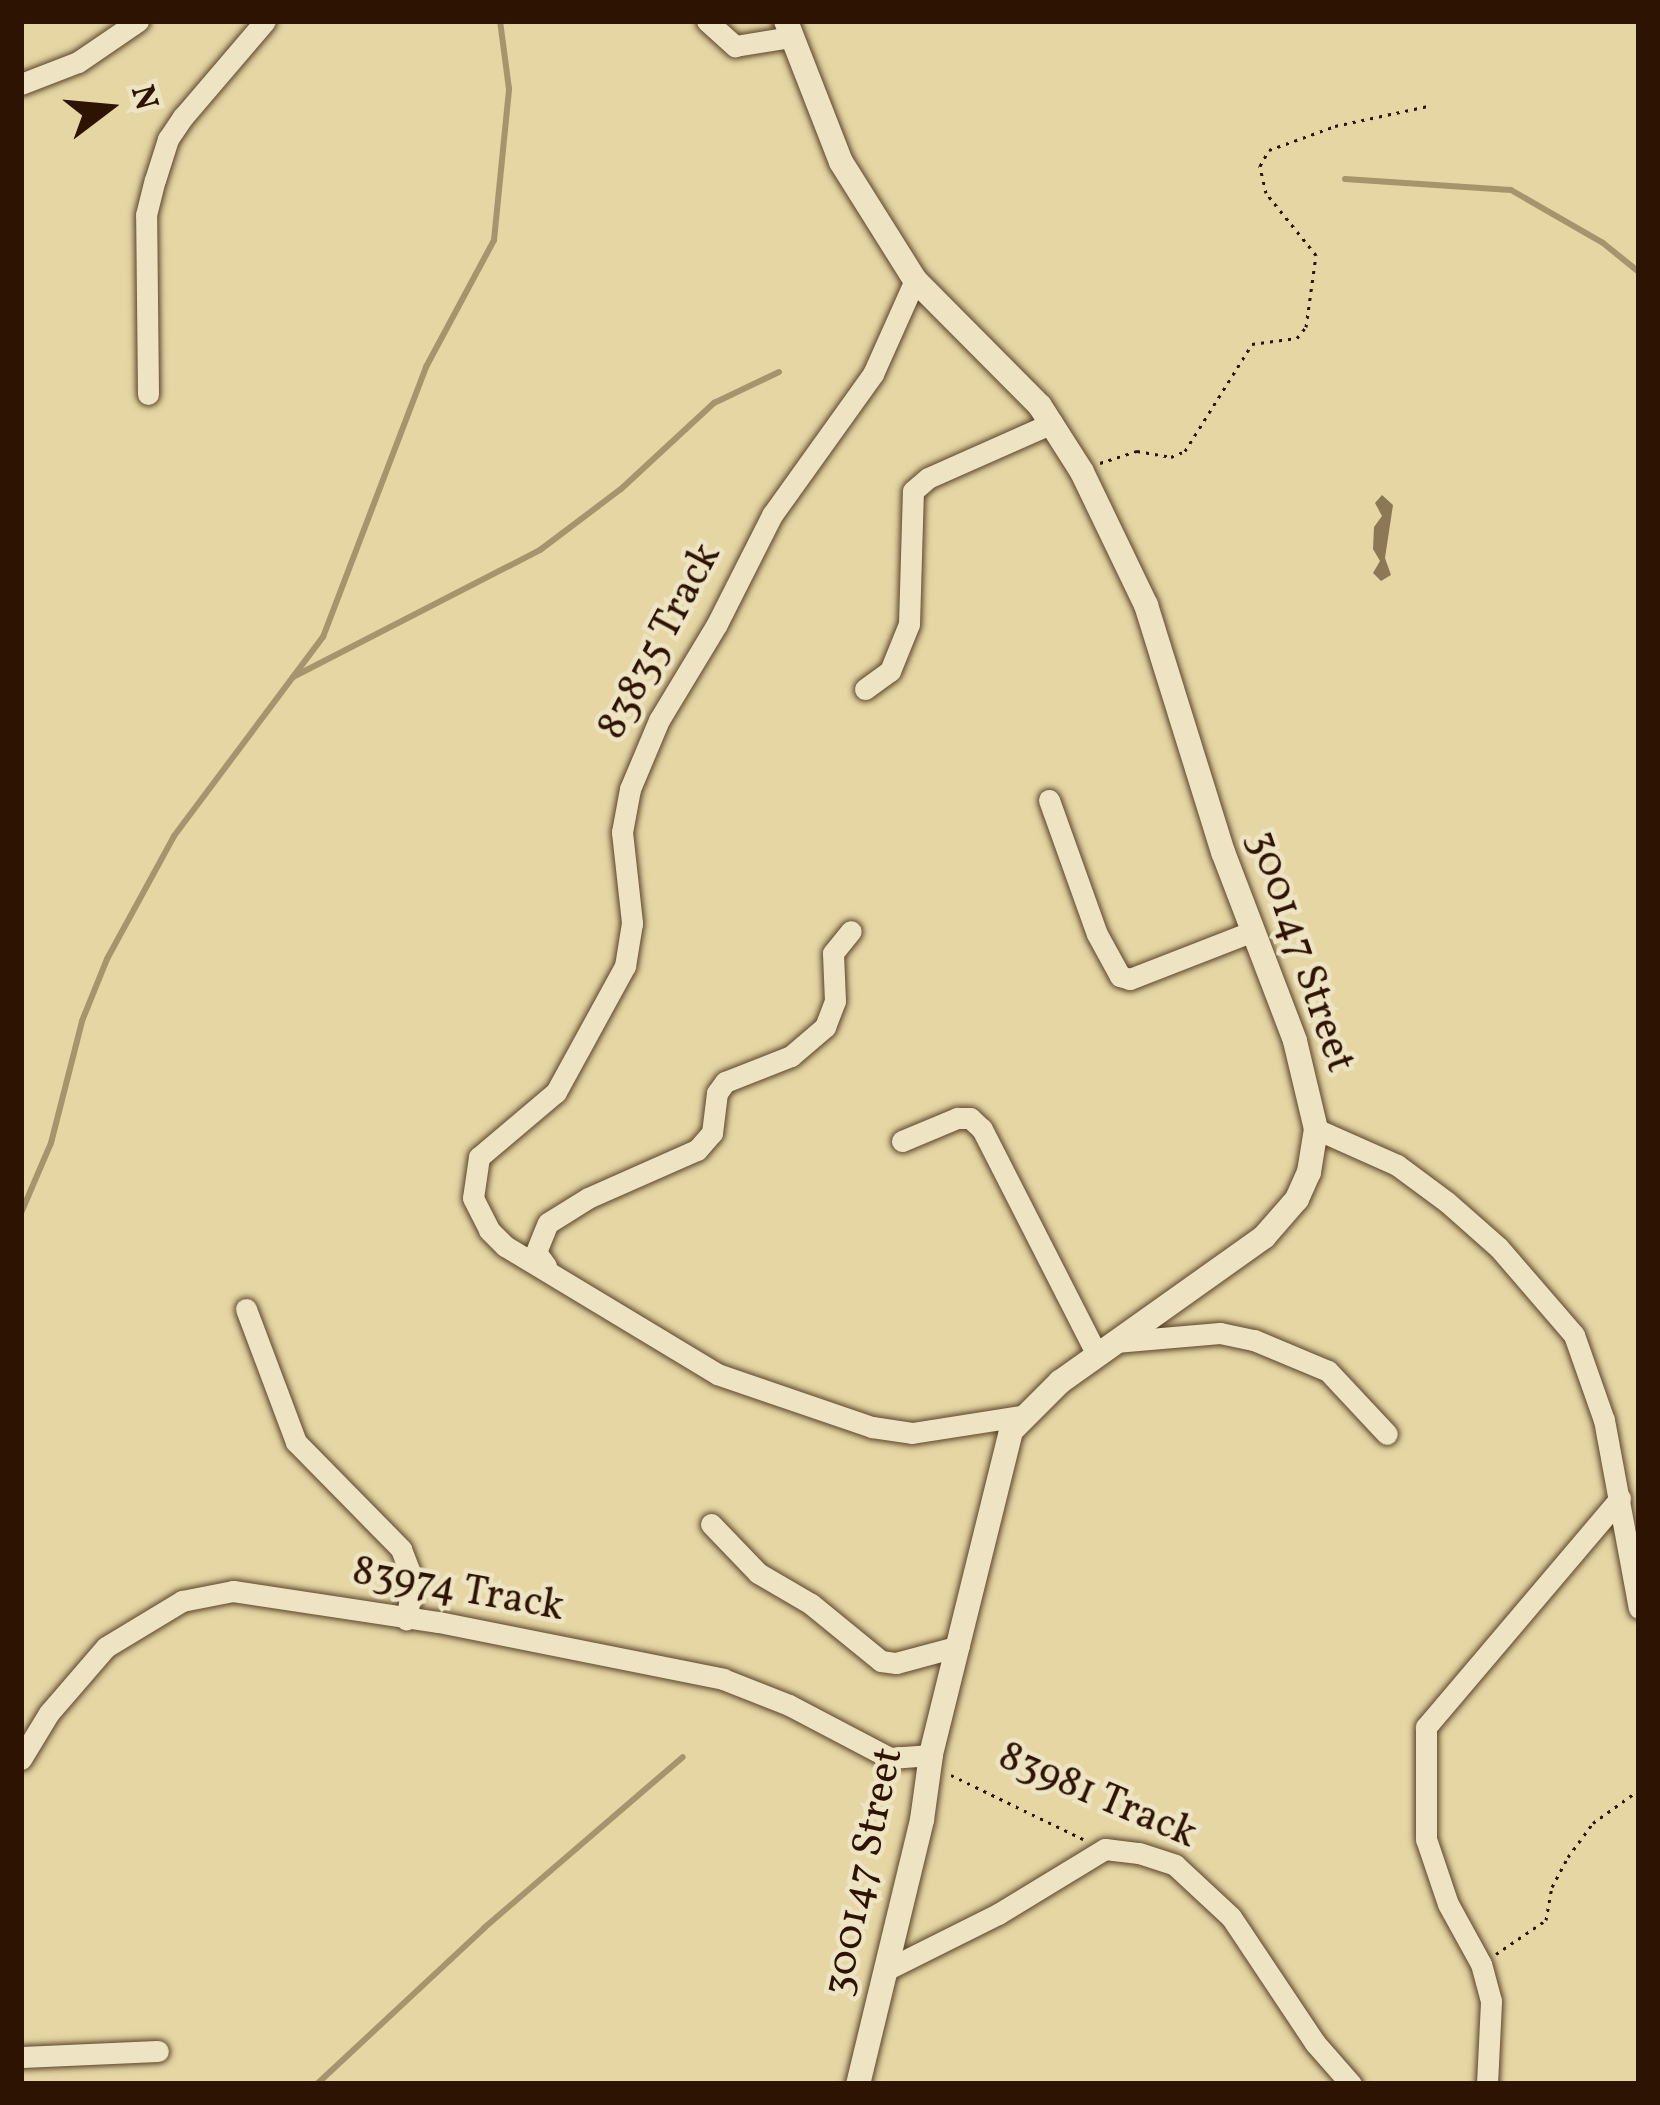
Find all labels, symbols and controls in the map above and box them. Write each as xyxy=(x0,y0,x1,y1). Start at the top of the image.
north arrow xyxy=(48,48,168,168)
text: N xyxy=(117,80,168,116)
street label: 83835 Track xyxy=(588,535,734,749)
street label: 300147 Street xyxy=(1234,825,1364,1079)
street label: 83974 Track xyxy=(348,1547,568,1635)
street label: 83981 Track xyxy=(990,1732,1204,1862)
street label: 300147 Street xyxy=(814,1743,916,2001)

